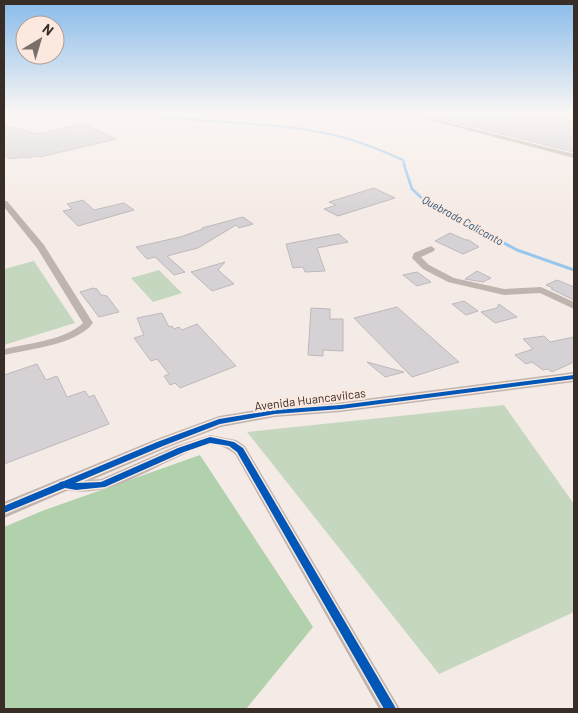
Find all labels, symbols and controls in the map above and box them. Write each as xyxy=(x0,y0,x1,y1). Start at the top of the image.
north arrow xyxy=(15,15,65,65)
text: N xyxy=(39,20,57,39)
water label: Quebrada Calicanto xyxy=(420,192,506,248)
street label: Avenida Huancavilcas xyxy=(253,385,367,413)

